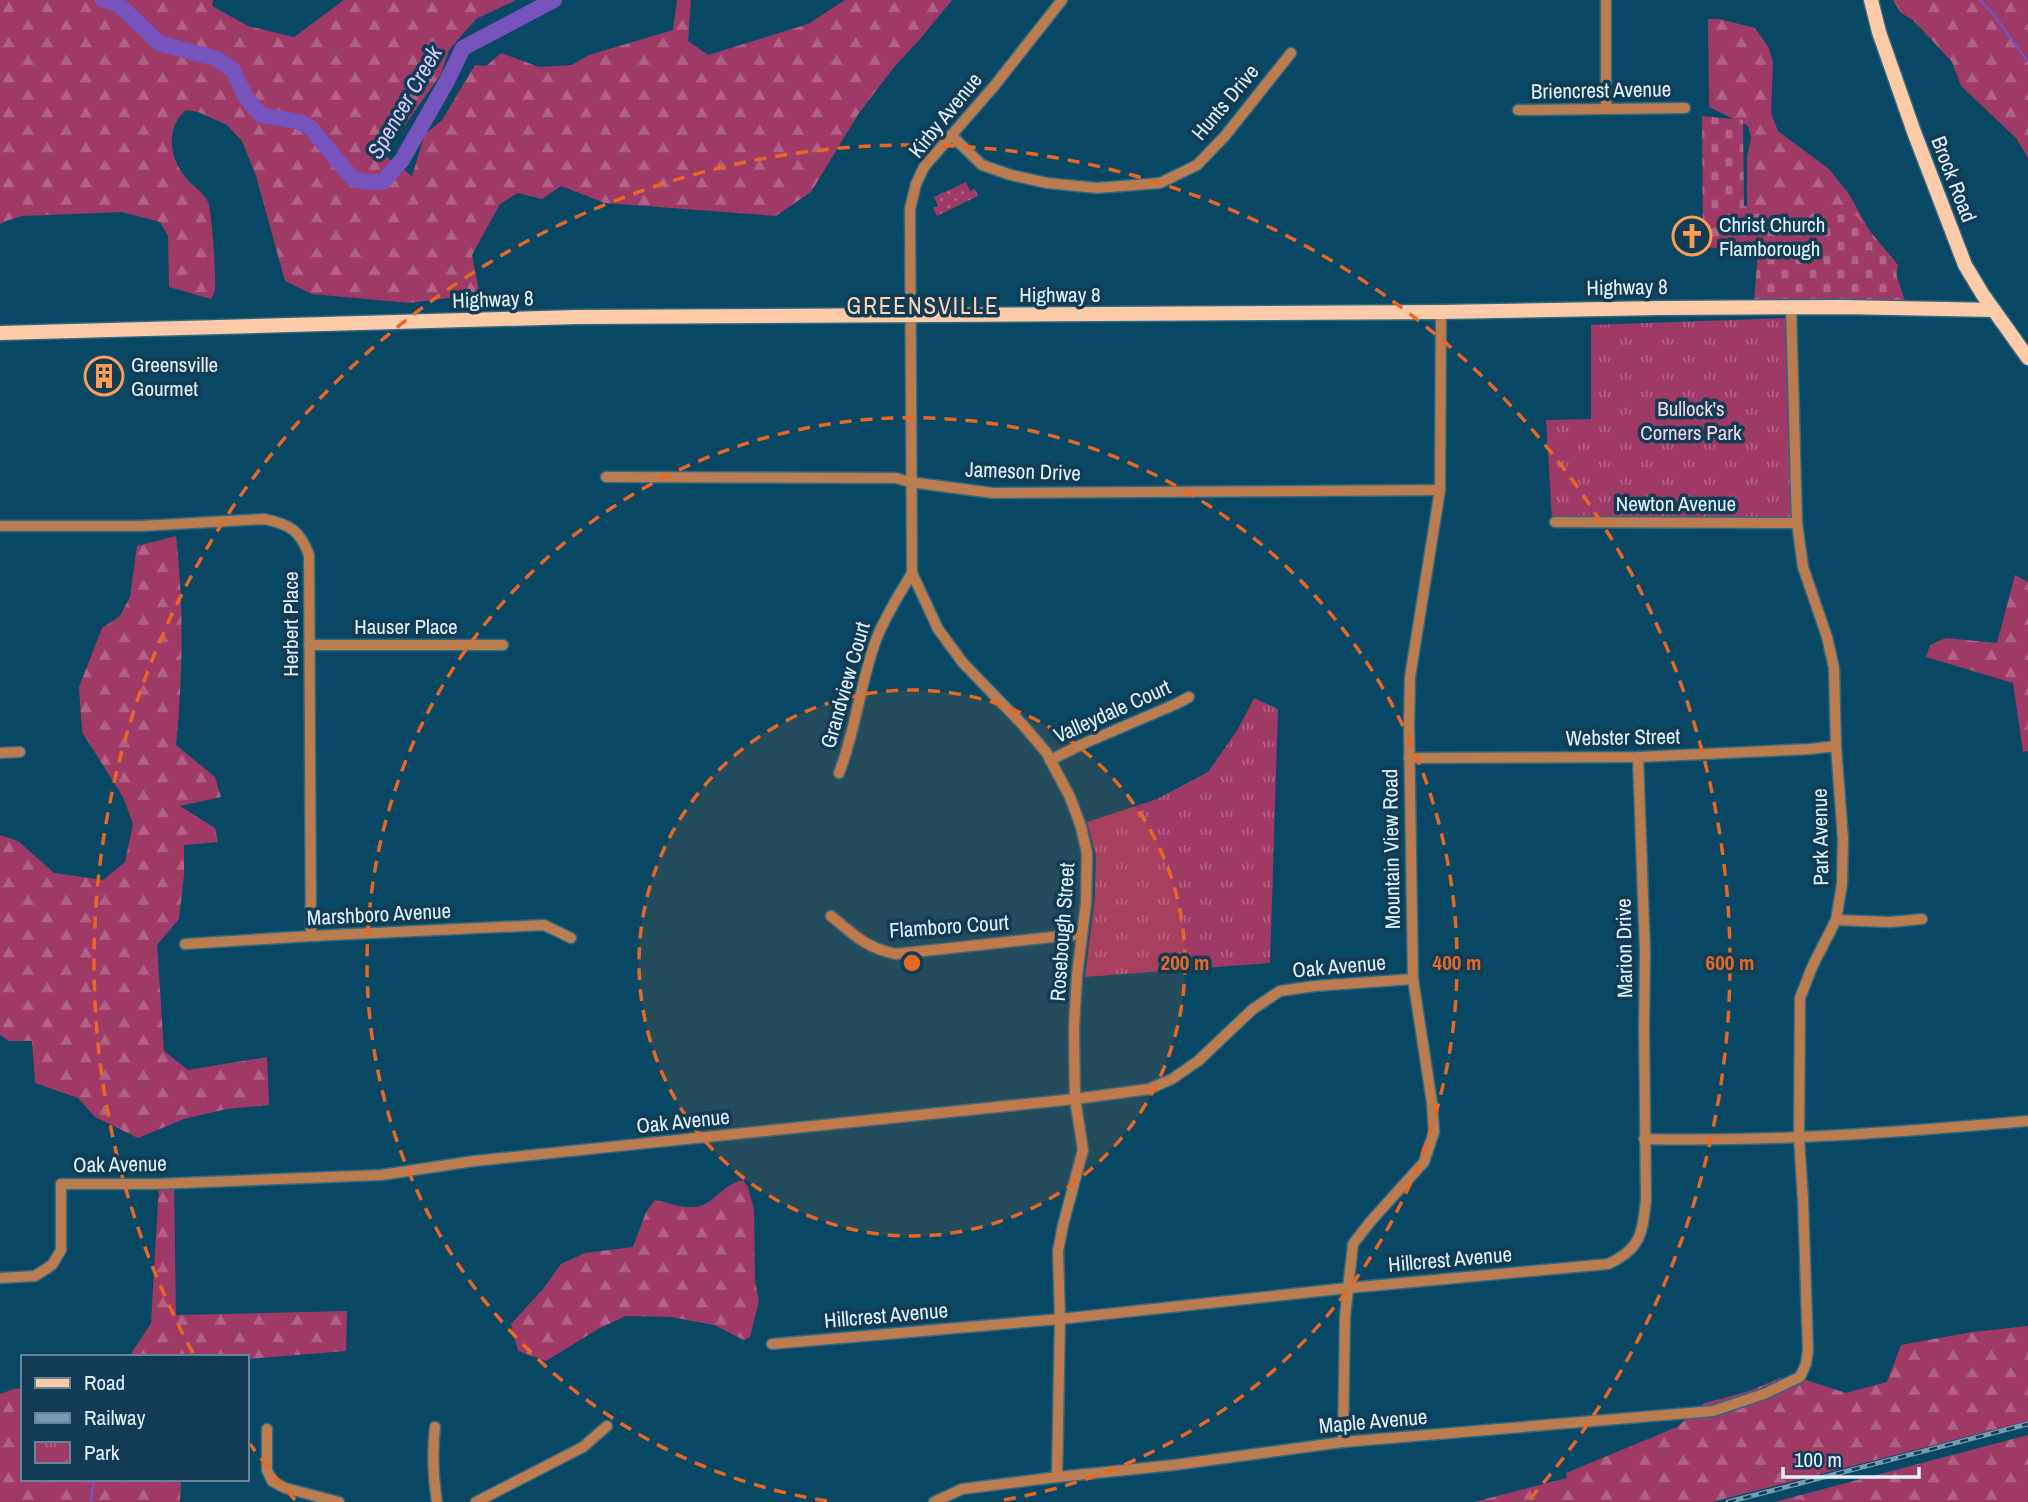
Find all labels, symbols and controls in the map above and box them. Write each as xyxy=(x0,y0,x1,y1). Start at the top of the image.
water label: Spencer Creek xyxy=(359,38,450,164)
street label: Hunts Drive xyxy=(1185,58,1265,146)
street label: Kirby Avenue xyxy=(902,66,988,164)
street label: Briencrest Avenue xyxy=(1531,74,1671,106)
street label: Brock Road xyxy=(1924,132,1984,226)
place label: Christ Church Flamborough xyxy=(1719,210,1825,263)
church icon: Christ Church Flamborough xyxy=(1671,215,1713,257)
street label: Highway 8 xyxy=(1586,272,1668,302)
street label: Highway 8 xyxy=(1019,280,1101,309)
street label: Highway 8 xyxy=(452,283,534,315)
district label: GREENSVILLE xyxy=(846,290,1000,321)
place label: Greensville Gourmet xyxy=(131,350,218,403)
building icon: Greensville Gourmet xyxy=(83,355,125,397)
park label: Bullock's Corners Park xyxy=(1640,394,1742,447)
street label: Jameson Drive xyxy=(965,454,1081,488)
street label: Newton Avenue xyxy=(1616,489,1736,518)
street label: Herbert Place xyxy=(276,571,305,677)
street label: Hauser Place xyxy=(354,612,458,641)
street label: Grandview Court xyxy=(813,618,877,752)
street label: Valleydale Court xyxy=(1049,672,1175,750)
street label: Webster Street xyxy=(1565,721,1681,752)
street label: Mountain View Road xyxy=(1375,768,1407,930)
street label: Park Avenue xyxy=(1805,788,1835,886)
street label: Rosebough Street xyxy=(1043,862,1081,1002)
street label: Marshboro Avenue xyxy=(306,896,452,932)
street label: Marion Drive xyxy=(1609,898,1639,998)
street label: Flamboro Court xyxy=(888,907,1010,945)
street label: Oak Avenue xyxy=(1291,947,1387,985)
text: 200 m xyxy=(1161,948,1209,977)
text: 400 m xyxy=(1433,948,1481,977)
text: 600 m xyxy=(1706,948,1754,977)
centre of rings xyxy=(900,951,924,975)
street label: Oak Avenue xyxy=(635,1102,731,1140)
street label: Oak Avenue xyxy=(73,1149,167,1179)
street label: Hillcrest Avenue xyxy=(1387,1239,1513,1279)
street label: Hillcrest Avenue xyxy=(823,1295,949,1335)
legend xyxy=(21,1355,248,1481)
text: Road xyxy=(84,1368,125,1397)
street label: Maple Avenue xyxy=(1318,1402,1428,1440)
text: Railway xyxy=(84,1403,146,1432)
scale bar xyxy=(1783,1436,1920,1480)
text: Park xyxy=(84,1438,120,1467)
text: 100 m xyxy=(1794,1445,1842,1474)

